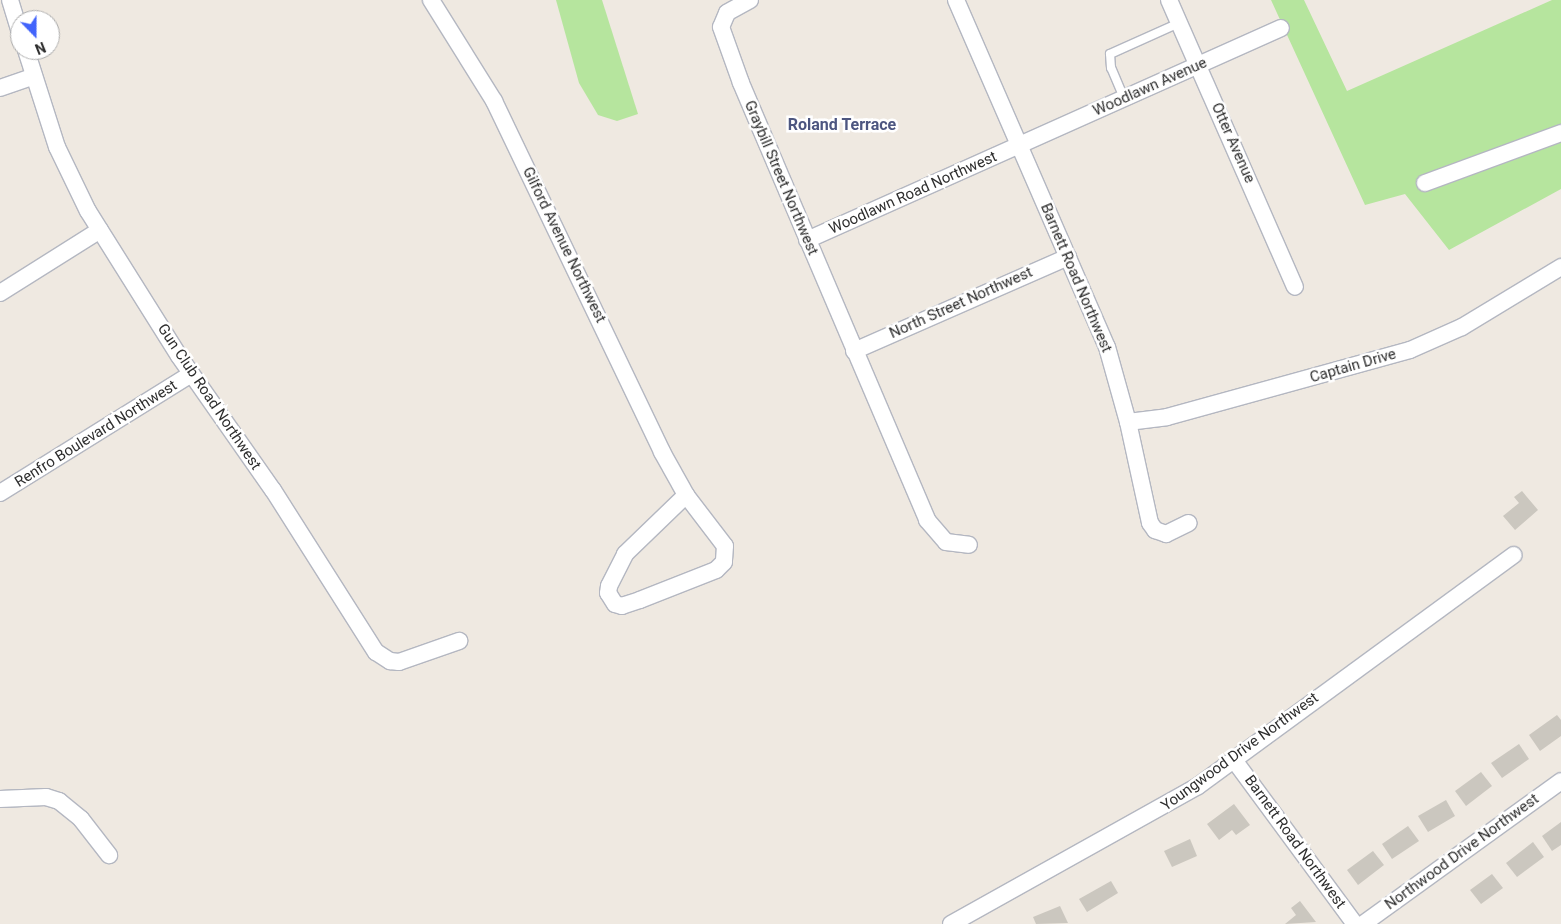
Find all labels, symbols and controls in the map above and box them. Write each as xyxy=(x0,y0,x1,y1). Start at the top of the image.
north arrow xyxy=(10,10,60,60)
text: N xyxy=(33,39,48,57)
street label: Woodlawn Avenue xyxy=(1090,54,1210,120)
street label: Graybill Street Northwest xyxy=(740,98,822,258)
street label: Otter Avenue xyxy=(1207,100,1259,186)
district label: Roland Terrace xyxy=(788,115,896,135)
street label: Woodlawn Road Northwest xyxy=(826,148,1000,238)
street label: Gilford Avenue Northwest xyxy=(518,164,610,326)
street label: Barnett Road Northwest xyxy=(1036,201,1116,355)
street label: North Street Northwest xyxy=(887,263,1035,343)
street label: Gun Club Road Northwest xyxy=(153,321,265,473)
street label: Captain Drive xyxy=(1308,345,1398,387)
street label: Renfro Boulevard Northwest xyxy=(12,377,180,491)
street label: Youngwood Drive Northwest xyxy=(1158,689,1322,815)
street label: Barnett Road Northwest xyxy=(1241,772,1349,912)
street label: Northwood Drive Northwest xyxy=(1382,790,1542,914)

